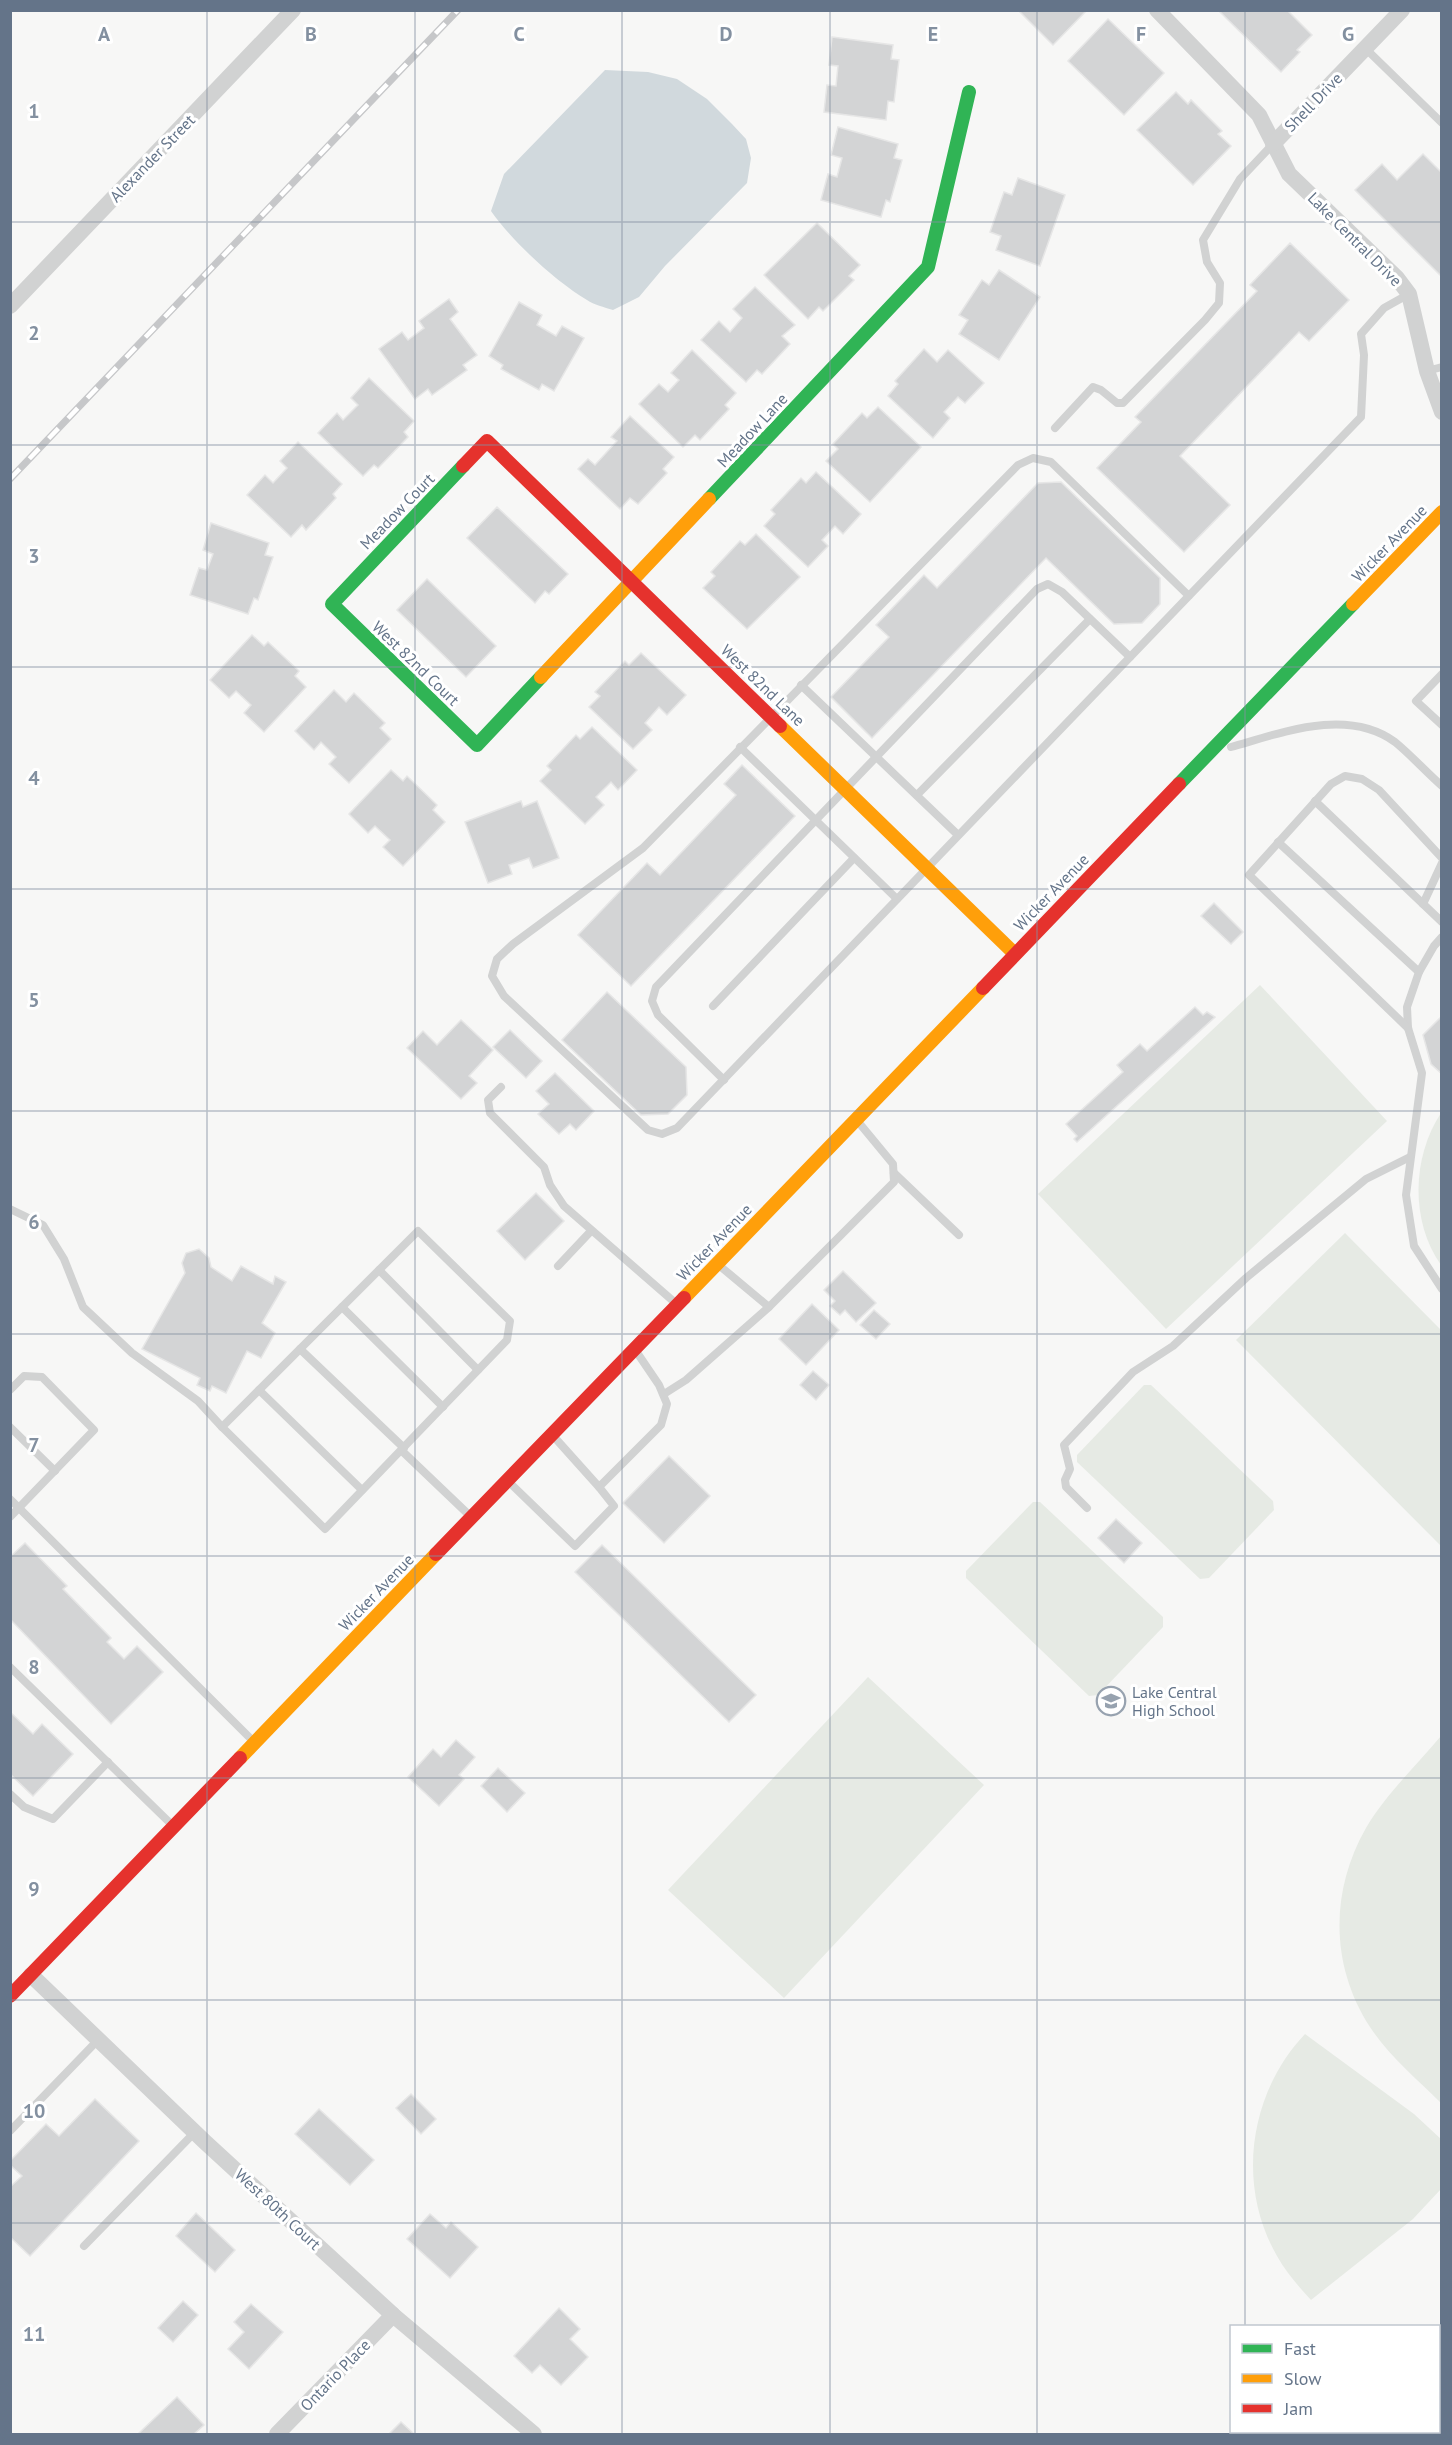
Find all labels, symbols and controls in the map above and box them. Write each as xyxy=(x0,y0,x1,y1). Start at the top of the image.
text: A xyxy=(98,21,111,47)
text: B xyxy=(305,21,317,47)
text: C xyxy=(513,21,525,47)
text: D xyxy=(720,21,733,47)
text: E xyxy=(928,21,938,47)
text: F xyxy=(1136,21,1146,47)
text: G xyxy=(1342,21,1354,47)
street label: Shell Drive xyxy=(1280,68,1346,136)
text: 1 xyxy=(28,98,40,124)
street label: Alexander Street xyxy=(105,110,199,206)
street label: Lake Central Drive xyxy=(1304,188,1406,290)
text: 2 xyxy=(28,320,40,346)
street label: Meadow Lane xyxy=(713,389,791,471)
street label: Meadow Court xyxy=(356,468,439,553)
street label: Wicker Avenue xyxy=(1347,500,1431,586)
text: 3 xyxy=(28,543,40,569)
street label: West 82nd Court xyxy=(368,616,464,710)
street label: West 82nd Lane xyxy=(717,640,809,730)
text: 4 xyxy=(28,765,40,791)
street label: Wicker Avenue xyxy=(1009,849,1093,935)
text: 5 xyxy=(28,987,40,1013)
street label: Wicker Avenue xyxy=(672,1199,756,1285)
text: 6 xyxy=(28,1209,40,1235)
text: 7 xyxy=(28,1432,40,1458)
street label: Wicker Avenue xyxy=(334,1549,418,1635)
text: 8 xyxy=(28,1654,40,1680)
place label: Lake Central High School xyxy=(1132,1682,1217,1720)
school or university icon: Lake Central High School xyxy=(1095,1685,1127,1717)
text: 9 xyxy=(28,1876,40,1902)
text: 10 xyxy=(23,2098,45,2124)
street label: West 80th Court xyxy=(231,2164,326,2254)
text: 11 xyxy=(23,2321,45,2347)
legend xyxy=(1230,2325,1440,2433)
street label: Ontario Place xyxy=(296,2335,374,2415)
text: Fast xyxy=(1284,2337,1316,2360)
text: Slow xyxy=(1284,2367,1322,2390)
text: Jam xyxy=(1283,2397,1313,2420)

